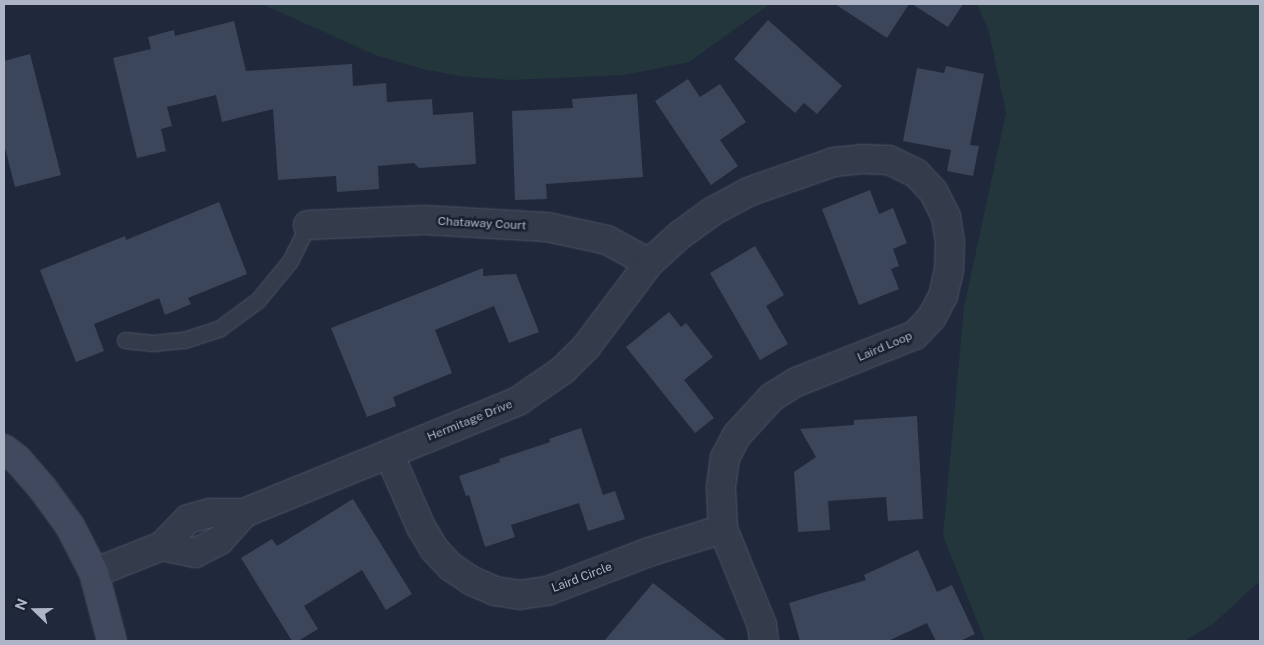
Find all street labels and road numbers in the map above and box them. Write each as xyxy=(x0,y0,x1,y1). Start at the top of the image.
street label: Chataway Court xyxy=(437,214,527,234)
street label: Laird Loop xyxy=(855,329,915,365)
street label: Hermitage Drive xyxy=(425,397,515,445)
street label: Laird Circle xyxy=(550,560,614,596)

